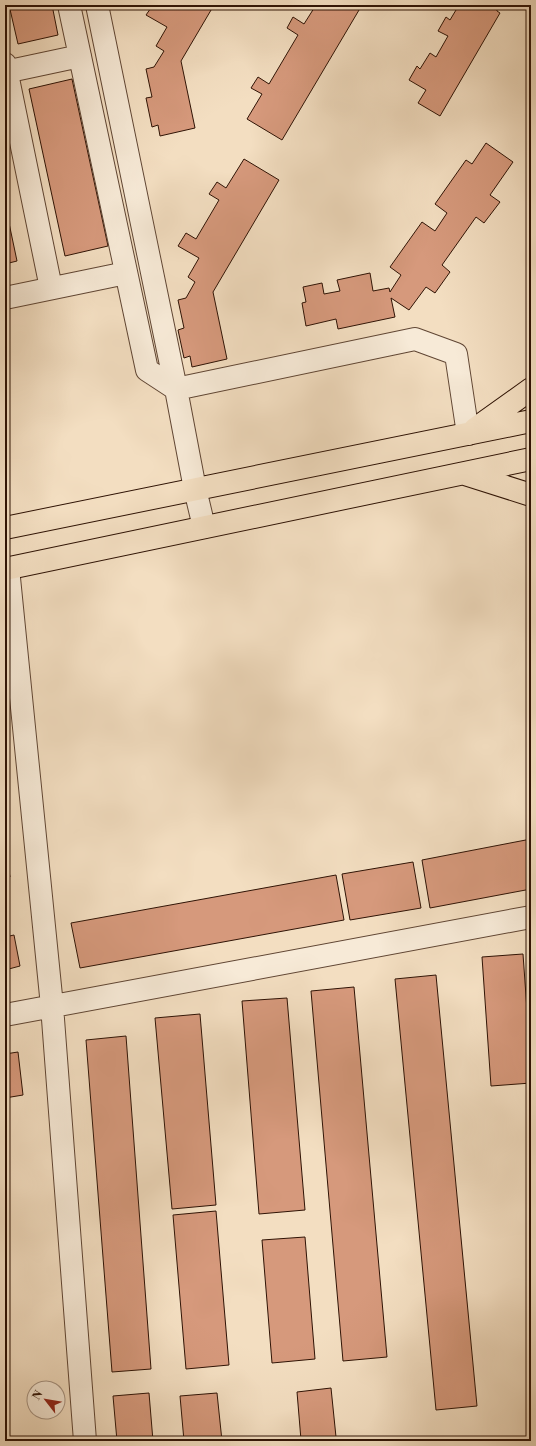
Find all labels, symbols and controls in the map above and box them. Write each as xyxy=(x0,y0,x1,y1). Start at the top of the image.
north arrow xyxy=(26,1380,66,1420)
text: N xyxy=(30,1388,47,1403)

